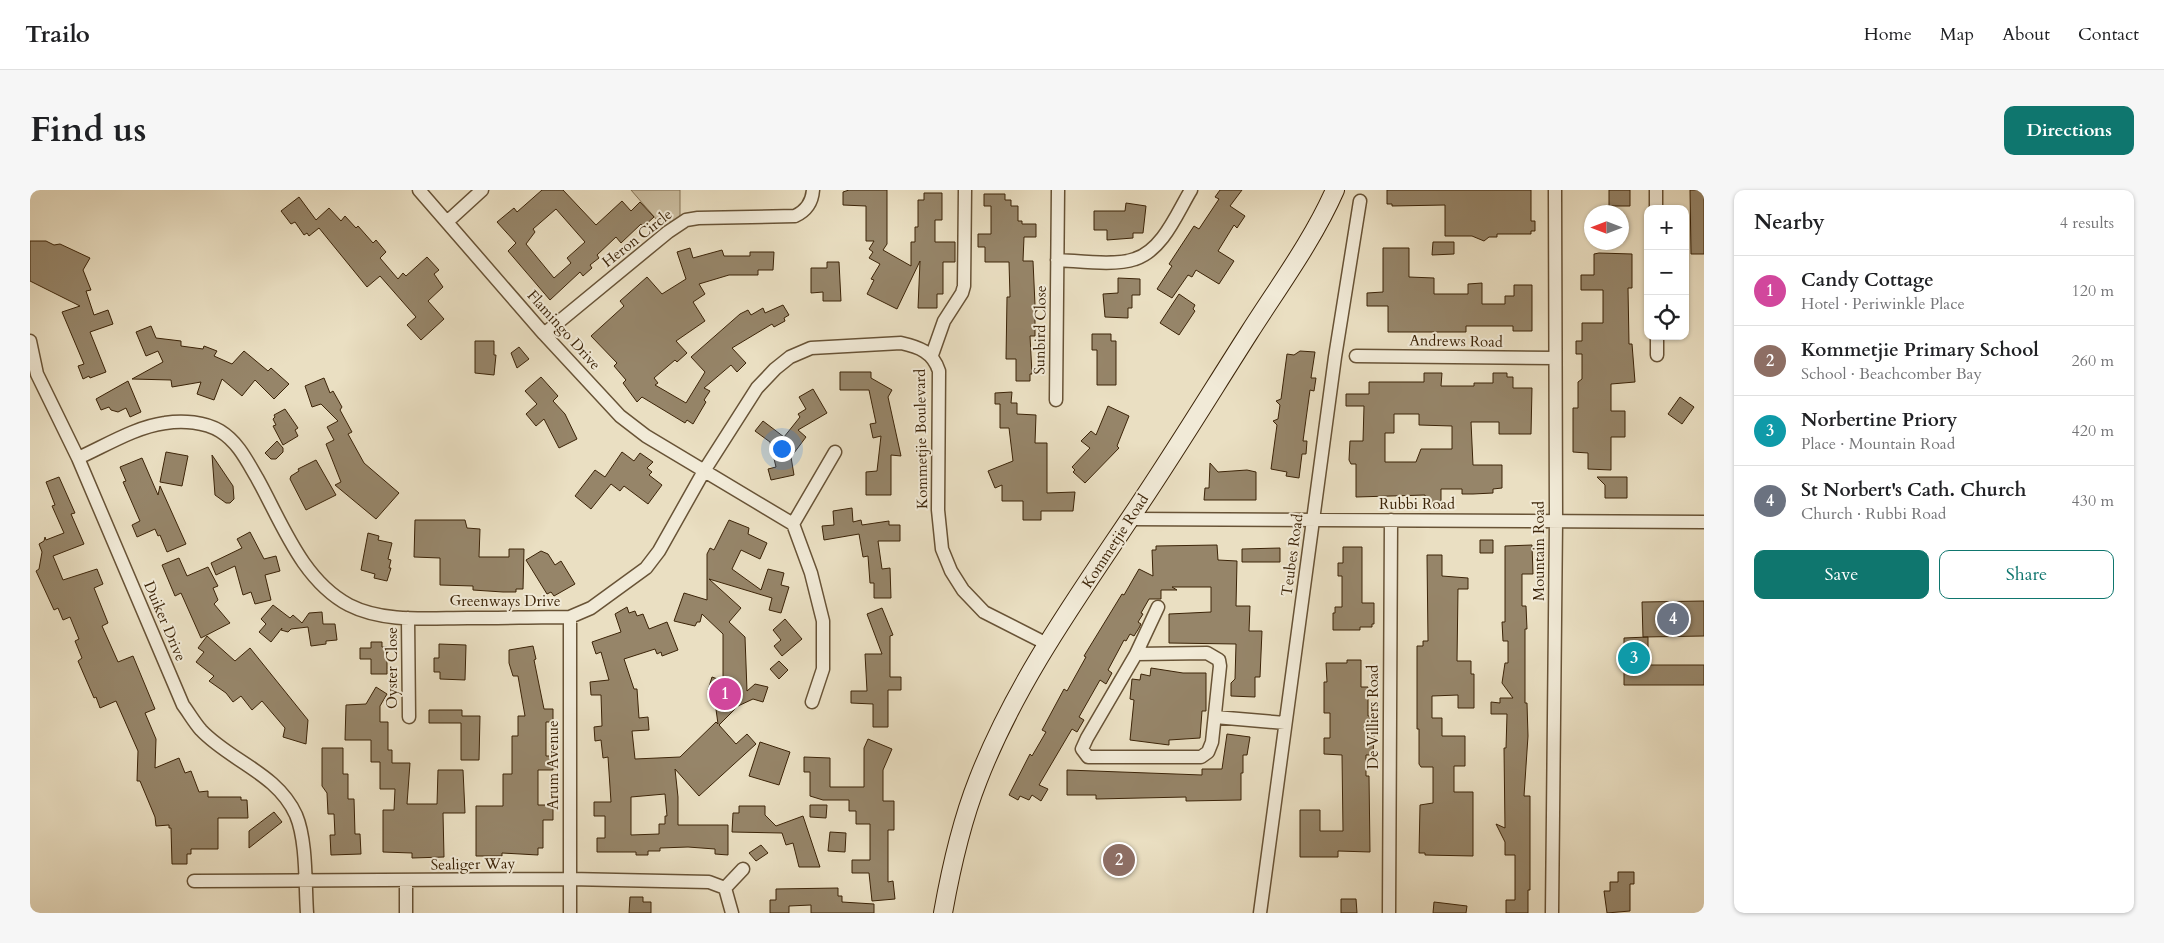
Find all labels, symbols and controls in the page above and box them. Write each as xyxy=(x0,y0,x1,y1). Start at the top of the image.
text: Trailo xyxy=(25,18,90,51)
text: Home xyxy=(1864,22,1912,47)
text: Map xyxy=(1940,22,1974,47)
text: About xyxy=(2002,22,2050,47)
text: Contact xyxy=(2078,22,2139,47)
text: Find us xyxy=(30,106,146,154)
button: Directions xyxy=(2004,106,2134,155)
street label: Heron Circle xyxy=(598,204,676,272)
north arrow xyxy=(1584,205,1629,250)
map controls xyxy=(1644,205,1689,340)
button: + xyxy=(1644,205,1689,250)
text: Nearby xyxy=(1754,208,1825,237)
text: 4 results xyxy=(2060,212,2114,234)
button: − xyxy=(1644,250,1689,295)
text: Candy Cottage xyxy=(1801,267,1934,293)
text: 1 xyxy=(1766,280,1774,302)
text: 120 m xyxy=(2072,280,2114,302)
street label: Sunbird Close xyxy=(1029,285,1051,375)
street label: Flamingo Drive xyxy=(523,286,605,374)
text: Hotel · Periwinkle Place xyxy=(1801,293,1965,315)
button: locate xyxy=(1644,295,1689,340)
street label: Andrews Road xyxy=(1409,330,1503,352)
text: Kommetjie Primary School xyxy=(1801,337,2039,363)
text: 2 xyxy=(1766,350,1774,372)
text: 260 m xyxy=(2072,350,2114,372)
text: School · Beachcomber Bay xyxy=(1801,363,1982,385)
street label: Kommetjie Boulevard xyxy=(910,369,932,509)
text: Norbertine Priory xyxy=(1801,407,1957,433)
text: 3 xyxy=(1766,420,1774,442)
text: 420 m xyxy=(2072,420,2114,442)
text: Place · Mountain Road xyxy=(1801,433,1955,455)
your location xyxy=(769,436,795,462)
text: St Norbert's Cath. Church xyxy=(1801,477,2026,503)
street label: Kommetjie Road xyxy=(1077,490,1153,592)
text: 4 xyxy=(1766,490,1774,512)
text: 430 m xyxy=(2072,490,2114,512)
street label: Rubbi Road xyxy=(1379,494,1455,514)
street label: Mountain Road xyxy=(1529,501,1549,601)
text: Church · Rubbi Road xyxy=(1801,503,1946,525)
street label: Teubes Road xyxy=(1276,513,1308,597)
button: Save xyxy=(1754,550,1929,599)
button: Share xyxy=(1939,550,2114,599)
street label: Duiker Drive xyxy=(139,578,191,664)
street label: Greenways Drive xyxy=(449,591,561,611)
pin: 4 xyxy=(1657,600,1689,638)
street label: Oyster Close xyxy=(382,627,402,709)
pin: 3 xyxy=(1618,639,1650,677)
street label: De Villiers Road xyxy=(1363,665,1383,769)
pin: 1 xyxy=(709,675,741,713)
street label: Arum Avenue xyxy=(543,720,563,810)
pin: 2 xyxy=(1103,841,1135,879)
street label: Sealiger Way xyxy=(431,853,516,875)

